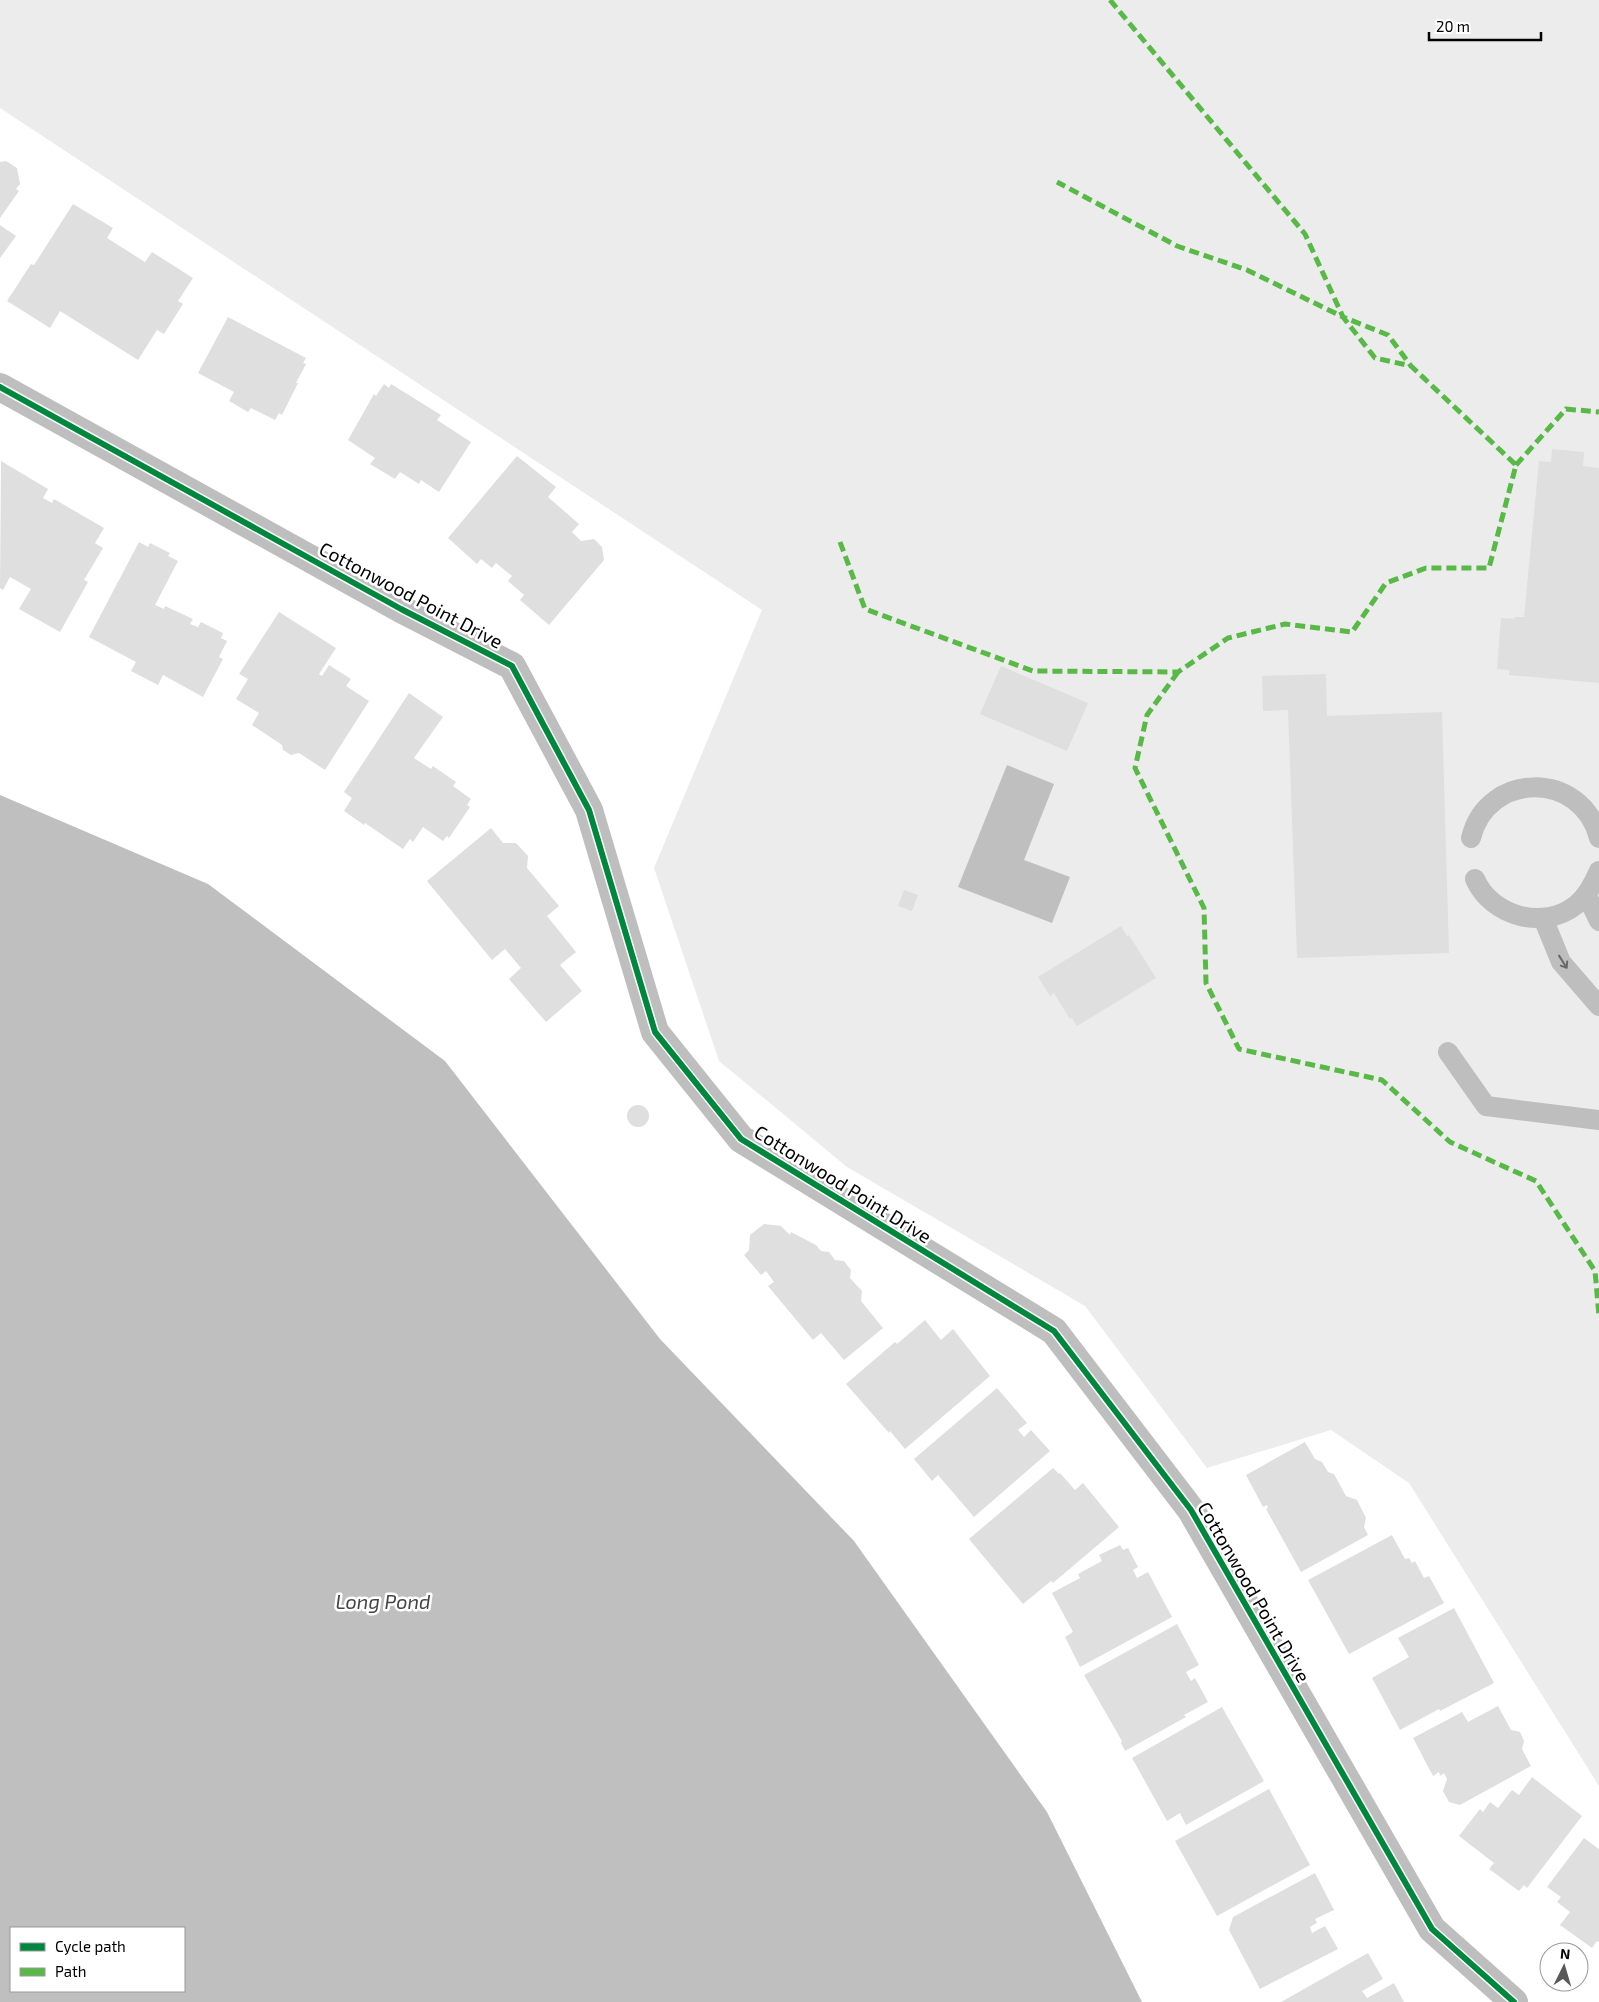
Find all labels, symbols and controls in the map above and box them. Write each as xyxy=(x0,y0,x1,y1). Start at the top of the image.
scale bar xyxy=(1429,10,1542,42)
text: 20 m xyxy=(1436,17,1470,35)
street label: Cottonwood Point Drive xyxy=(316,536,507,653)
one-way arrow xyxy=(1557,955,1568,969)
street label: Cottonwood Point Drive xyxy=(750,1120,936,1248)
street label: Cottonwood Point Drive xyxy=(1193,1497,1316,1686)
water label: Long Pond xyxy=(336,1589,431,1613)
legend xyxy=(10,1927,185,1992)
text: Cycle path xyxy=(55,1937,126,1955)
north arrow xyxy=(1539,1942,1589,1992)
text: N xyxy=(1559,1945,1571,1962)
text: Path xyxy=(55,1962,86,1980)

